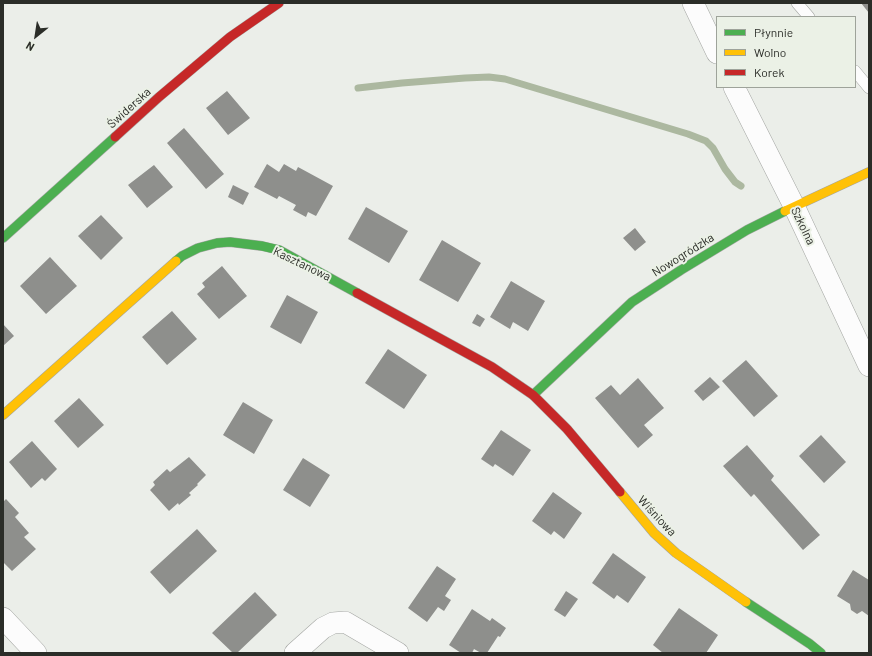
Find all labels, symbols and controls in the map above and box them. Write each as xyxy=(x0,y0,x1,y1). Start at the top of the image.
north arrow xyxy=(16,16,56,56)
legend xyxy=(716,16,856,88)
text: Płynnie xyxy=(754,25,793,39)
text: N xyxy=(23,39,36,54)
text: Wolno xyxy=(754,45,786,59)
text: Korek xyxy=(754,65,784,79)
street label: Świderska xyxy=(104,85,154,131)
street label: Szkolna xyxy=(788,205,818,247)
street label: Nowogródzka xyxy=(649,230,717,280)
street label: Kasztanowa xyxy=(271,244,333,284)
street label: Wiśniowa xyxy=(635,493,679,539)

